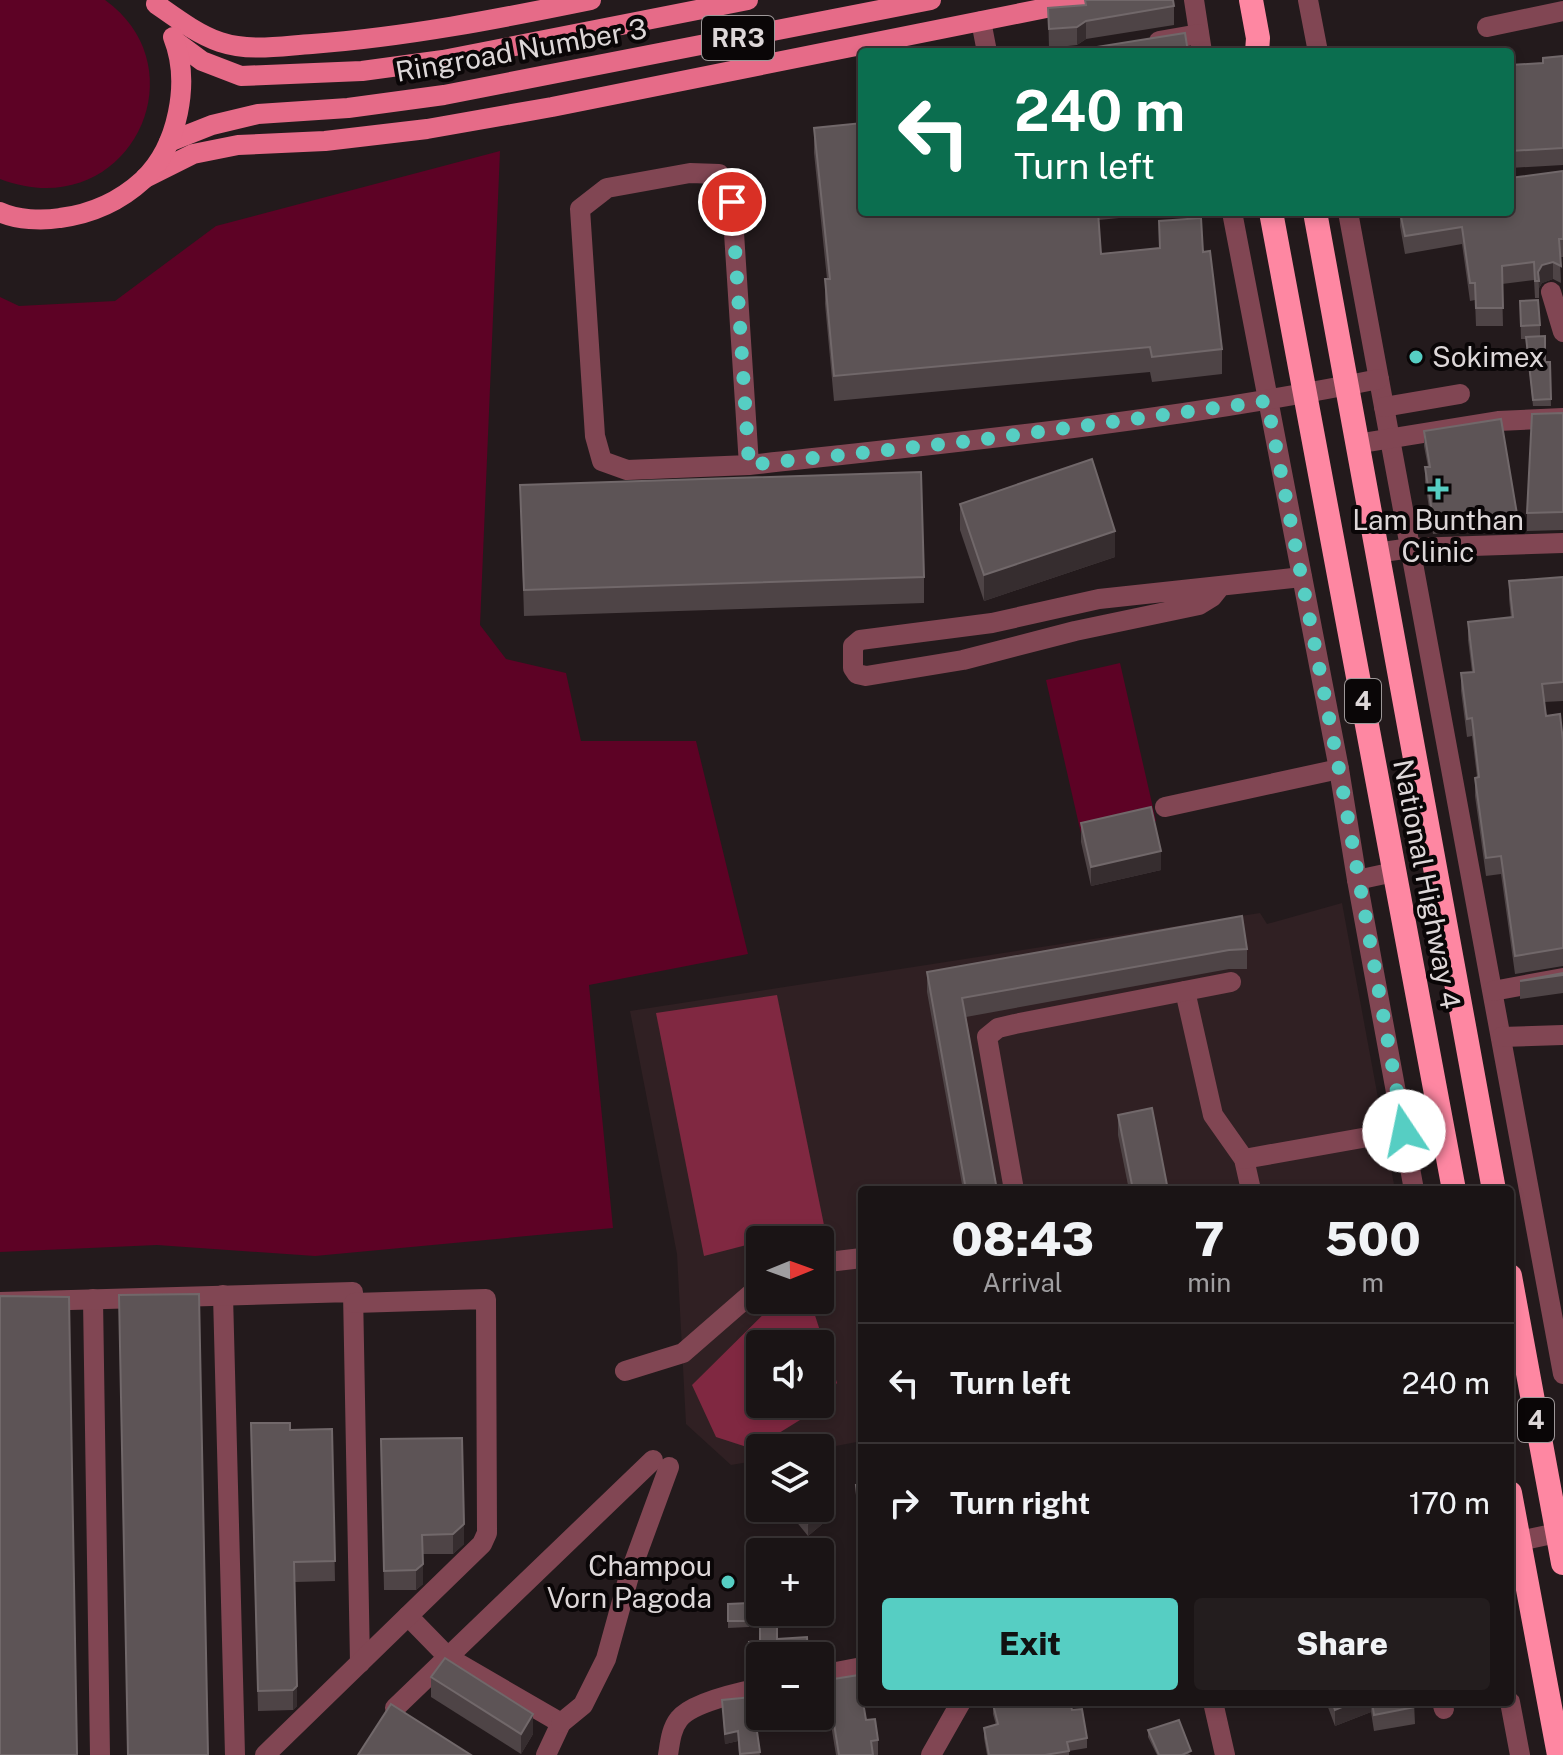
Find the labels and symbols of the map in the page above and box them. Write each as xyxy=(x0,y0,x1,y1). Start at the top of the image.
street label: Ringroad Number 3 xyxy=(393,11,649,88)
road number: RR3 xyxy=(702,16,774,60)
pin xyxy=(698,168,766,236)
place label: Sokimex xyxy=(1432,340,1544,373)
marker: Sokimex xyxy=(1407,348,1425,366)
marker: Lam Bunthan Clinic xyxy=(1427,478,1449,500)
place label: Lam Bunthan Clinic xyxy=(1352,503,1524,568)
road number: 4 xyxy=(1345,679,1381,723)
street label: National Highway 4 xyxy=(1387,756,1468,1012)
position arrow xyxy=(1362,1089,1446,1173)
north arrow xyxy=(746,1226,834,1314)
road number: 4 xyxy=(1518,1398,1554,1442)
place label: Champou Vorn Pagoda xyxy=(547,1549,712,1614)
marker: Champou Vorn Pagoda xyxy=(719,1573,737,1591)

